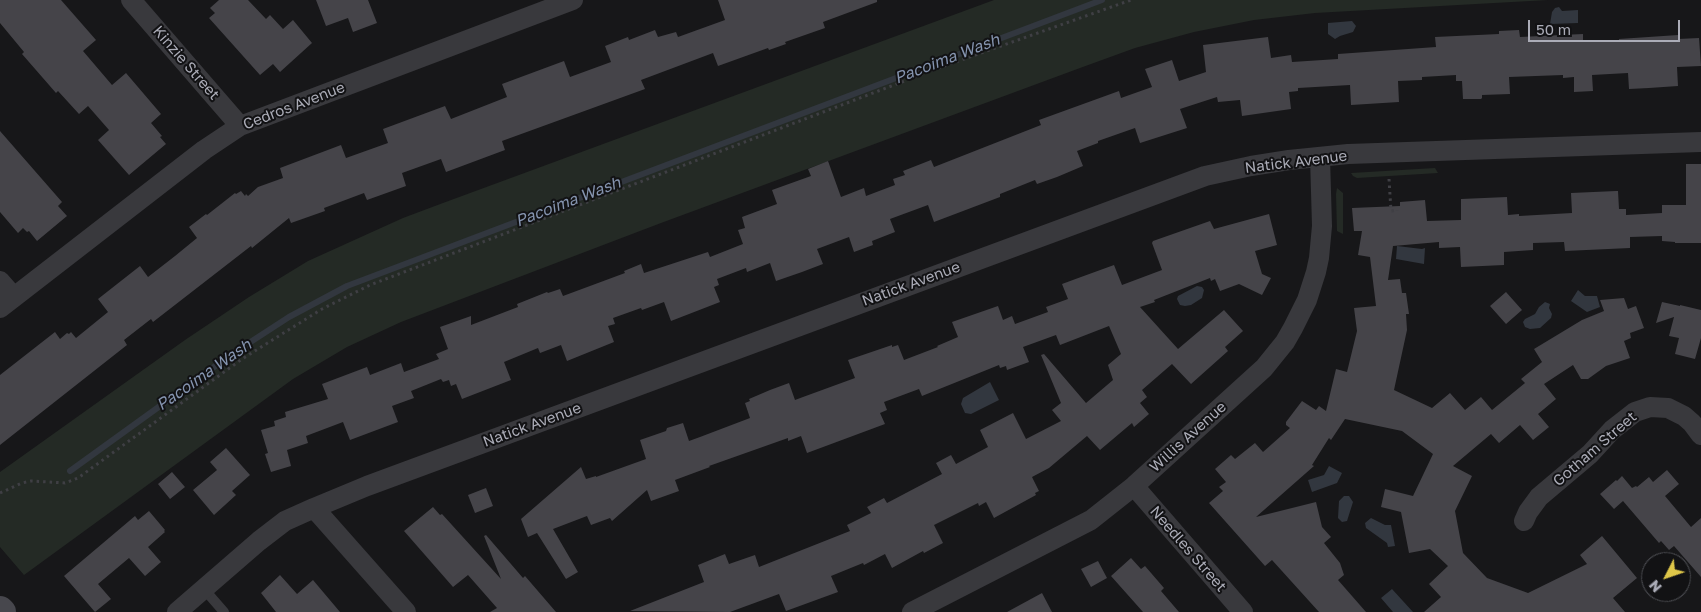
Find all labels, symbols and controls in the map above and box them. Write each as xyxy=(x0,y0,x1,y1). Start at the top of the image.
scale bar xyxy=(1531,10,1684,42)
text: 50 m xyxy=(1536,20,1571,38)
street label: Kinzie Street xyxy=(149,22,223,104)
water label: Pacoima Wash xyxy=(892,30,1002,88)
street label: Cedros Avenue xyxy=(241,78,347,134)
street label: Natick Avenue xyxy=(1244,147,1348,177)
water label: Pacoima Wash xyxy=(513,173,623,231)
street label: Natick Avenue xyxy=(859,258,963,310)
water label: Pacoima Wash xyxy=(153,335,255,415)
street label: Willis Avenue xyxy=(1146,398,1230,476)
street label: Natick Avenue xyxy=(480,399,584,451)
street label: Gotham Street xyxy=(1550,408,1640,490)
street label: Needles Street xyxy=(1146,503,1230,595)
north arrow xyxy=(1641,552,1691,602)
text: N xyxy=(1645,577,1665,596)

